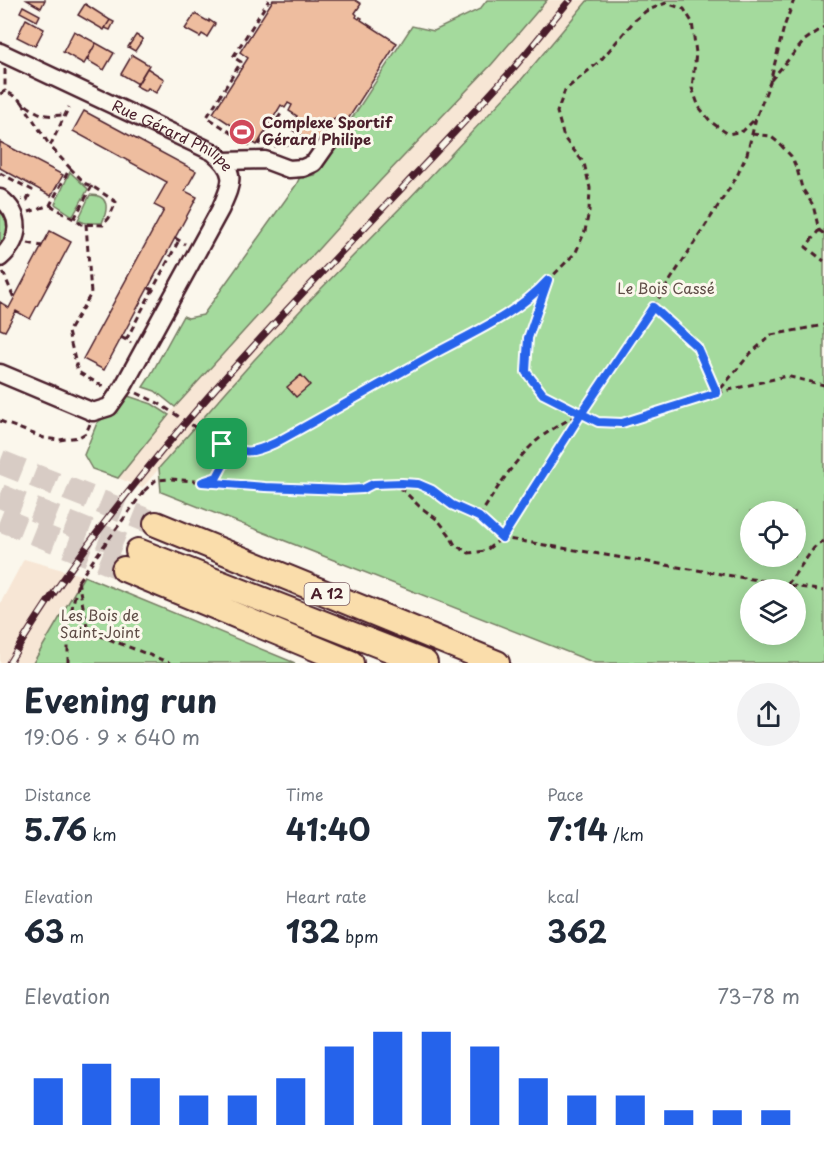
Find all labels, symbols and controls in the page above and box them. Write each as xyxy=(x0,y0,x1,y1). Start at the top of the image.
street label: Rue Gérard Philipe xyxy=(109,93,240,175)
place label: Complexe Sportif Gérard Philipe xyxy=(262,110,394,150)
sports icon: Complexe Sportif Gérard Philipe xyxy=(227,117,257,147)
park label: Le Bois Cassé xyxy=(617,276,715,299)
pin xyxy=(196,418,247,469)
icon: arrive xyxy=(205,427,238,460)
map controls xyxy=(740,501,806,645)
button: locate xyxy=(740,501,806,567)
button: layers xyxy=(740,579,806,645)
road number: A 12 xyxy=(304,583,350,605)
park label: Les Bois de Saint-Joint xyxy=(60,603,140,643)
text: Evening run xyxy=(24,674,217,724)
button: share xyxy=(737,683,800,746)
text: 19:06 · 9 × 640 m xyxy=(24,722,200,752)
text: Distance xyxy=(24,782,91,806)
text: Time xyxy=(286,782,323,806)
text: Pace xyxy=(547,782,583,806)
text: 5.76 xyxy=(24,806,87,851)
text: 41:40 xyxy=(286,806,370,851)
text: 7:14 xyxy=(547,806,608,851)
text: km xyxy=(87,822,116,846)
text: /km xyxy=(608,822,644,846)
text: Elevation xyxy=(24,884,93,908)
text: Heart rate xyxy=(286,884,366,908)
text: kcal xyxy=(547,884,579,908)
text: 63 xyxy=(24,908,64,953)
text: 132 xyxy=(286,908,340,953)
text: 362 xyxy=(547,908,607,953)
text: m xyxy=(64,924,84,948)
text: bpm xyxy=(340,924,379,948)
text: Elevation xyxy=(24,981,110,1011)
text: 73–78 m xyxy=(718,981,800,1011)

